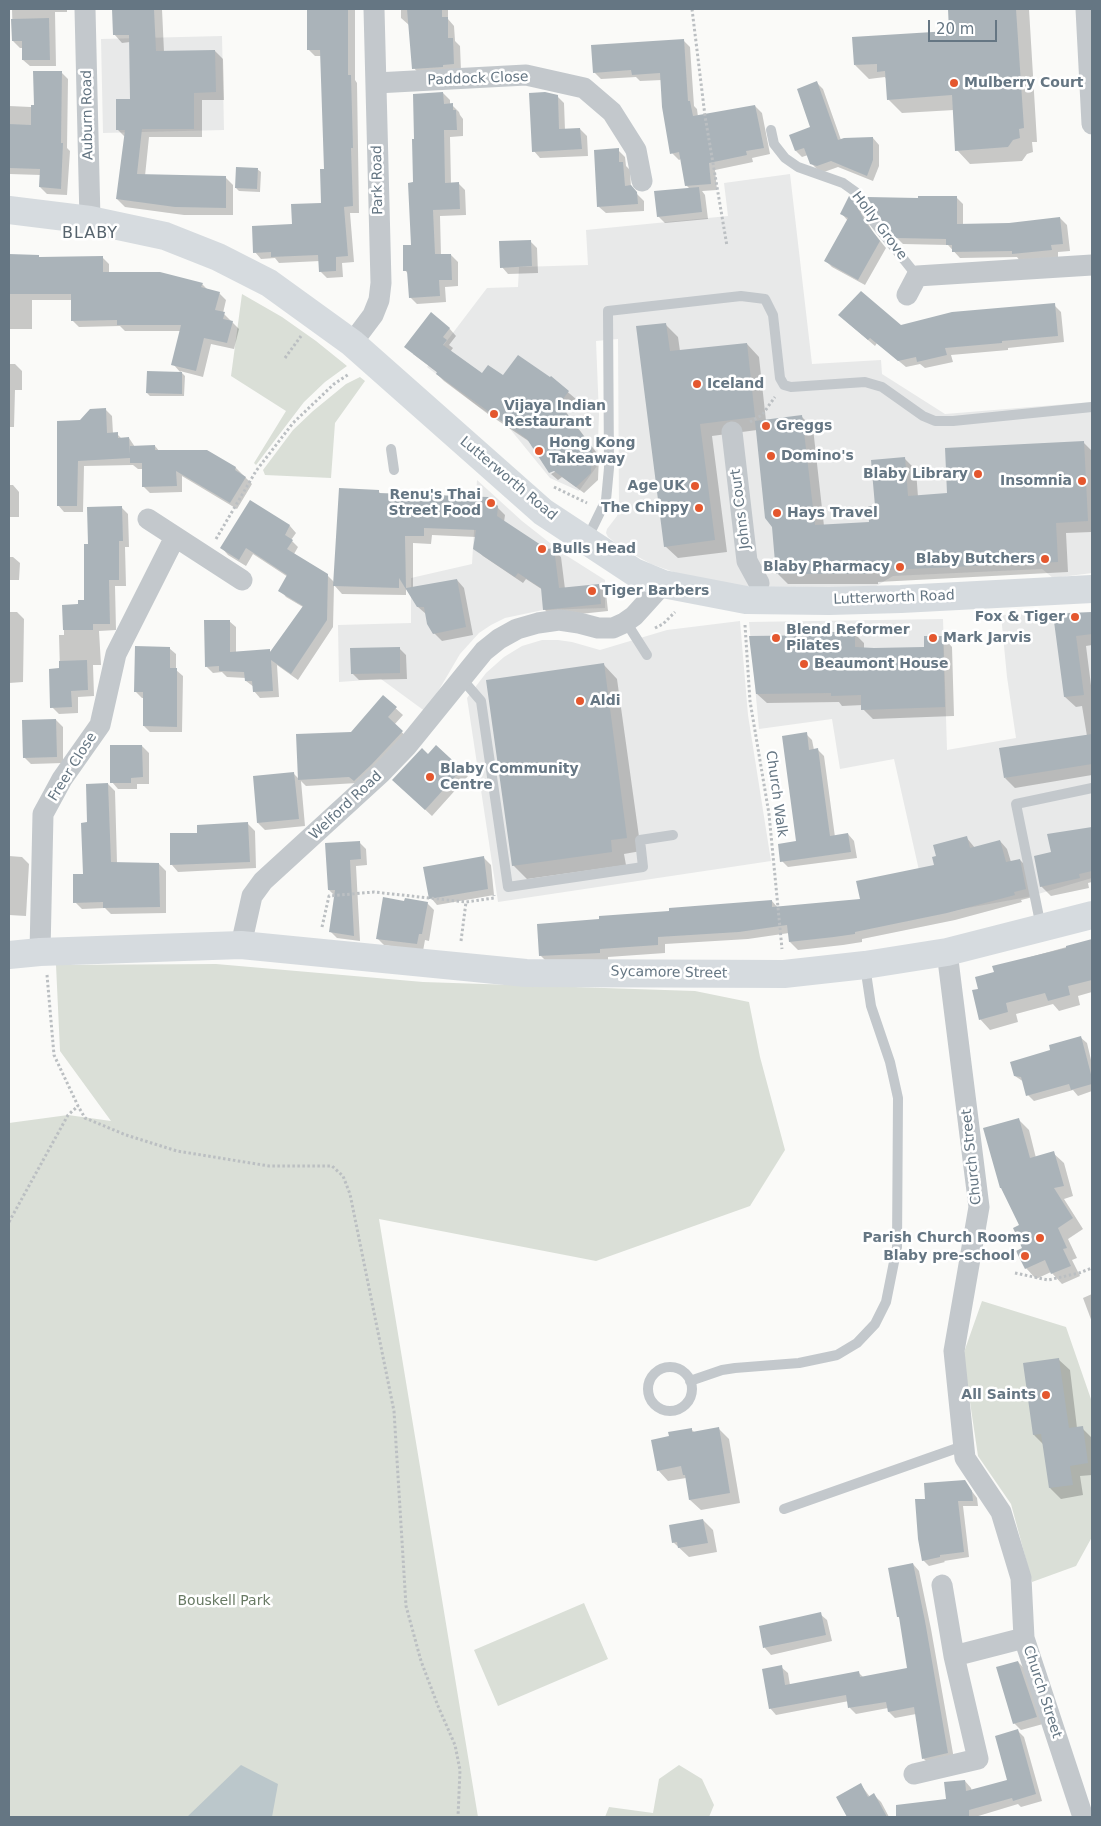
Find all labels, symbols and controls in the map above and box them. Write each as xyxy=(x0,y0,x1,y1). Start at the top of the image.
scale bar xyxy=(931,10,1000,42)
text: 20 m xyxy=(936,20,974,38)
street label: Paddock Close xyxy=(427,69,529,89)
street label: Auburn Road xyxy=(79,70,97,160)
place label: Mulberry Court xyxy=(964,75,1083,91)
marker: Mulberry Court xyxy=(948,77,960,89)
street label: Park Road xyxy=(369,145,387,215)
street label: Holly Grove xyxy=(848,188,910,264)
district label: BLABY xyxy=(61,224,119,244)
place label: Iceland xyxy=(707,376,764,392)
marker: Iceland xyxy=(691,378,703,390)
place label: Vijaya Indian Restaurant xyxy=(504,398,606,431)
marker: Vijaya Indian Restaurant xyxy=(488,408,500,420)
place label: Greggs xyxy=(776,418,832,434)
marker: Greggs xyxy=(760,420,772,432)
street label: Lutterworth Road xyxy=(456,434,560,524)
place label: Hong Kong Takeaway xyxy=(549,435,635,468)
marker: Hong Kong Takeaway xyxy=(533,445,545,457)
place label: Domino's xyxy=(781,448,854,464)
marker: Domino's xyxy=(765,450,777,462)
place label: Blaby Library xyxy=(863,466,968,482)
street label: Johns Court xyxy=(728,468,754,550)
marker: Blaby Library xyxy=(972,468,984,480)
place label: Insomnia xyxy=(1000,473,1072,489)
marker: Insomnia xyxy=(1076,475,1088,487)
place label: Age UK xyxy=(628,478,685,494)
marker: Age UK xyxy=(689,480,701,492)
place label: Renu's Thai Street Food xyxy=(389,487,481,520)
marker: Renu's Thai Street Food xyxy=(485,497,497,509)
place label: The Chippy xyxy=(601,500,689,516)
marker: The Chippy xyxy=(693,502,705,514)
place label: Hays Travel xyxy=(787,505,878,521)
marker: Hays Travel xyxy=(771,507,783,519)
place label: Bulls Head xyxy=(552,541,636,557)
marker: Bulls Head xyxy=(536,543,548,555)
place label: Blaby Butchers xyxy=(916,551,1035,567)
marker: Blaby Butchers xyxy=(1039,553,1051,565)
place label: Blaby Pharmacy xyxy=(763,559,890,575)
marker: Blaby Pharmacy xyxy=(894,561,906,573)
place label: Tiger Barbers xyxy=(602,583,709,599)
marker: Tiger Barbers xyxy=(586,585,598,597)
street label: Lutterworth Road xyxy=(833,587,955,609)
place label: Fox & Tiger xyxy=(975,609,1065,625)
marker: Fox & Tiger xyxy=(1069,611,1081,623)
place label: Blend Reformer Pilates xyxy=(786,622,910,654)
place label: Mark Jarvis xyxy=(943,630,1031,646)
marker: Blend Reformer Pilates xyxy=(770,632,782,644)
marker: Mark Jarvis xyxy=(927,632,939,644)
place label: Beaumont House xyxy=(814,656,948,672)
marker: Beaumont House xyxy=(798,658,810,670)
place label: Aldi xyxy=(590,693,620,709)
marker: Aldi xyxy=(574,695,586,707)
street label: Freer Close xyxy=(45,729,101,805)
street label: Church Walk xyxy=(762,749,790,839)
place label: Blaby Community Centre xyxy=(440,761,579,794)
street label: Welford Road xyxy=(306,768,386,844)
marker: Blaby Community Centre xyxy=(424,771,436,783)
street label: Sycamore Street xyxy=(611,964,727,982)
street label: Church Street xyxy=(959,1108,985,1206)
place label: Parish Church Rooms xyxy=(863,1230,1030,1246)
marker: Parish Church Rooms xyxy=(1034,1232,1046,1244)
place label: Blaby pre-school xyxy=(883,1248,1015,1264)
marker: Blaby pre-school xyxy=(1019,1250,1031,1262)
place label: All Saints xyxy=(961,1387,1036,1403)
marker: All Saints xyxy=(1040,1389,1052,1401)
park label: Bouskell Park xyxy=(177,1593,271,1609)
street label: Church Street xyxy=(1019,1644,1065,1740)

